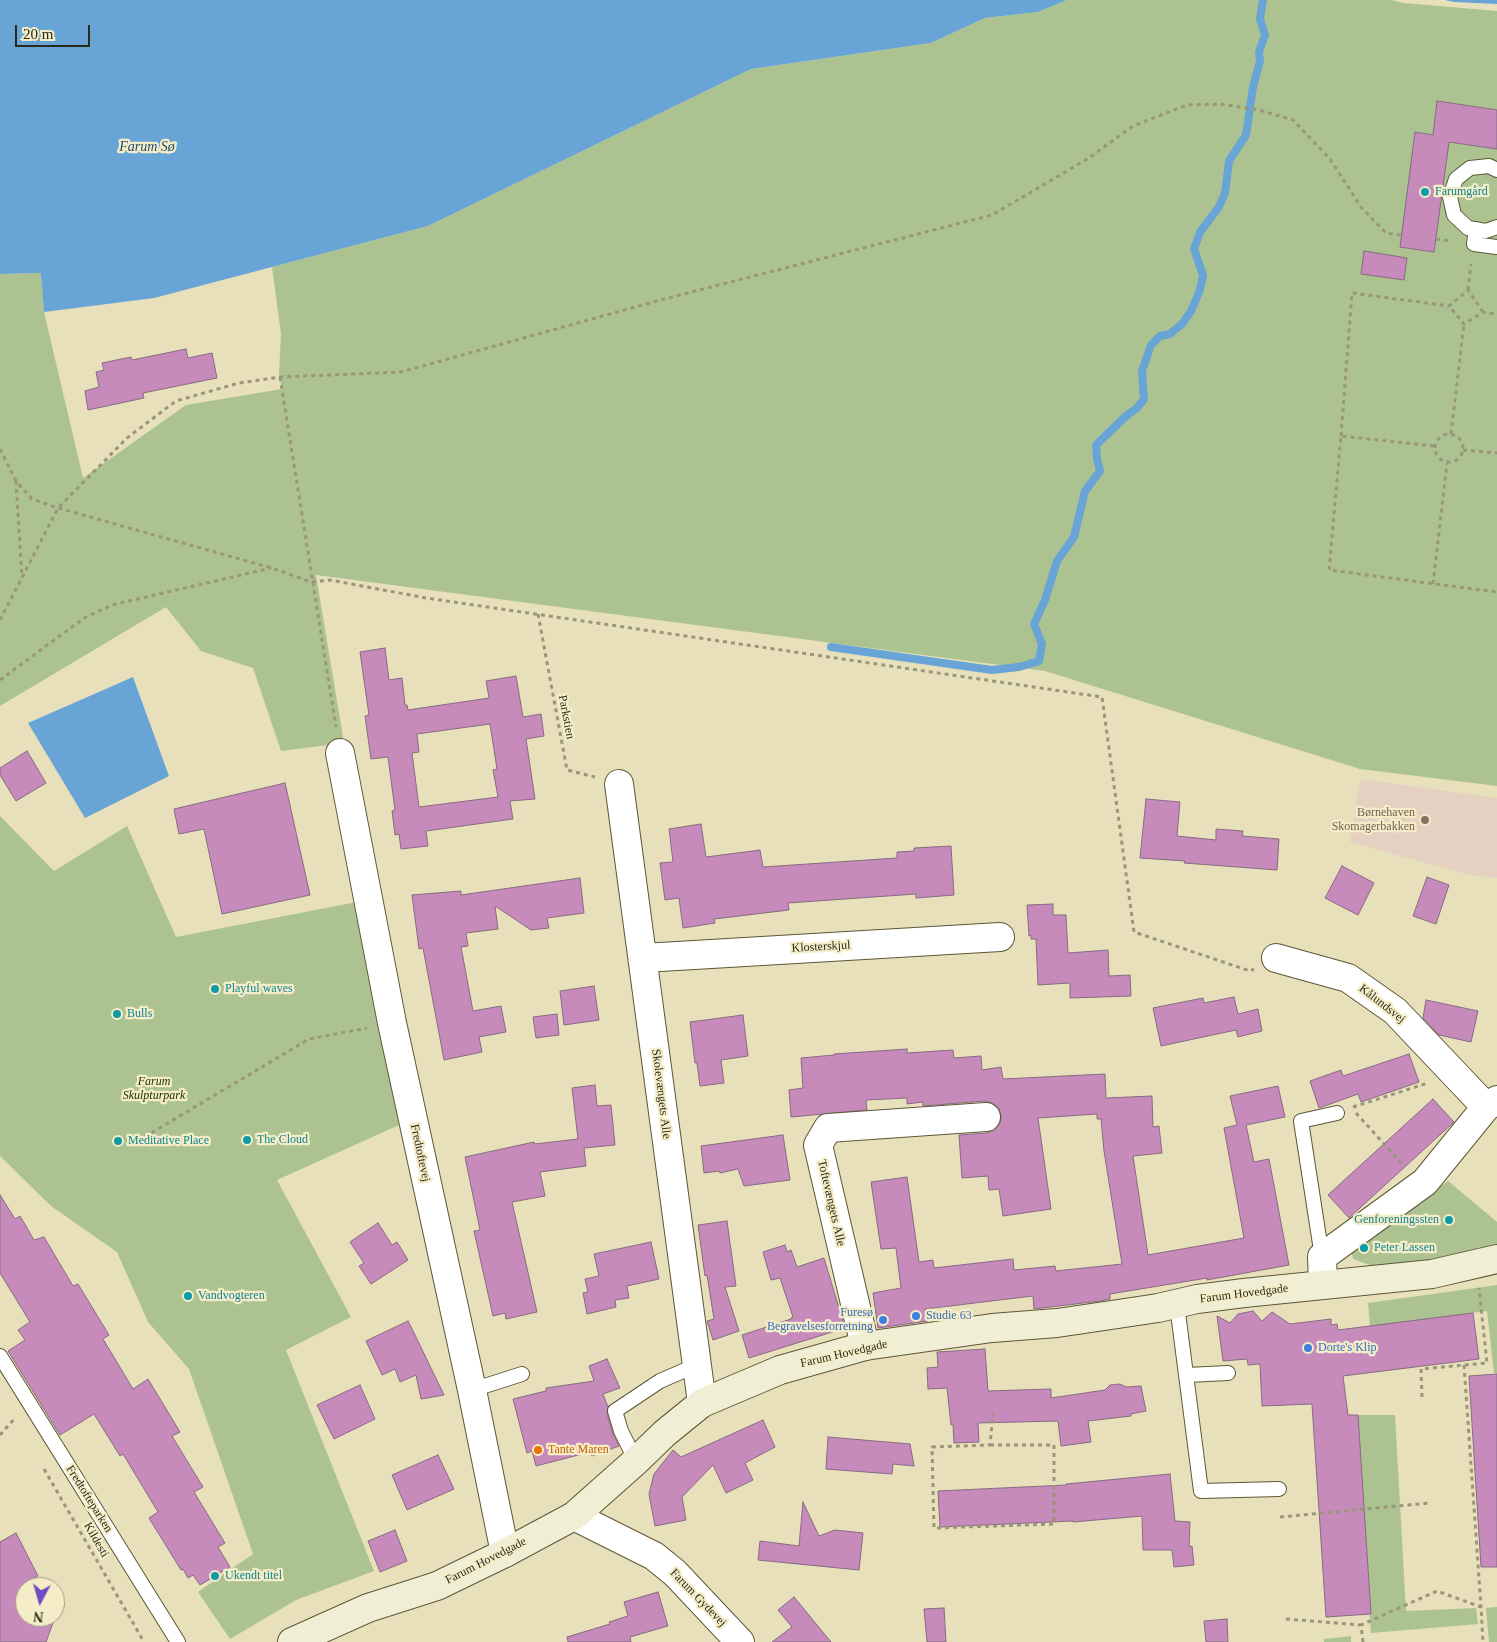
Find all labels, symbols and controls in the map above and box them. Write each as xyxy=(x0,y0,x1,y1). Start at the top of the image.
scale bar xyxy=(18,15,92,47)
text: 20 m xyxy=(23,26,53,42)
water label: Farum Sø xyxy=(119,139,175,155)
place label: Farumgård xyxy=(1435,185,1488,199)
marker: Farumgård xyxy=(1419,186,1431,198)
street label: Parkstien xyxy=(555,694,577,740)
place label: Børnehaven Skomagerbakken xyxy=(1332,806,1415,834)
marker: Børnehaven Skomagerbakken xyxy=(1419,814,1431,826)
street label: Klosterskjul xyxy=(791,938,851,956)
place label: Playful waves xyxy=(225,982,293,996)
street label: Kålundsvej xyxy=(1356,982,1408,1026)
marker: Playful waves xyxy=(209,983,221,995)
place label: Bulls xyxy=(127,1007,152,1021)
marker: Bulls xyxy=(111,1008,123,1020)
street label: Skolevængets Alle xyxy=(648,1048,674,1140)
park label: Farum Skulpturpark xyxy=(123,1075,185,1103)
street label: Fredtoftevej xyxy=(407,1123,433,1183)
place label: The Cloud xyxy=(257,1133,308,1147)
place label: Meditative Place xyxy=(128,1134,209,1148)
marker: The Cloud xyxy=(241,1134,253,1146)
marker: Meditative Place xyxy=(112,1135,124,1147)
street label: Toftevængets Alle xyxy=(814,1158,848,1248)
place label: Genforeningssten xyxy=(1354,1213,1439,1227)
marker: Genforeningssten xyxy=(1443,1214,1455,1226)
place label: Peter Lassen xyxy=(1374,1241,1435,1255)
marker: Peter Lassen xyxy=(1358,1242,1370,1254)
street label: Farum Hovedgade xyxy=(1199,1281,1289,1307)
place label: Vandvogteren xyxy=(198,1289,265,1303)
marker: Vandvogteren xyxy=(182,1290,194,1302)
place label: Furesø Begravelsesforretning xyxy=(767,1306,873,1334)
place label: Studie 63 xyxy=(926,1309,972,1323)
marker: Studie 63 xyxy=(910,1310,922,1322)
marker: Furesø Begravelsesforretning xyxy=(877,1314,889,1326)
street label: Farum Hovedgade xyxy=(799,1337,889,1371)
place label: Dorte's Klip xyxy=(1318,1341,1376,1355)
marker: Dorte's Klip xyxy=(1302,1342,1314,1354)
place label: Tante Maren xyxy=(548,1443,609,1457)
marker: Tante Maren xyxy=(532,1444,544,1456)
street label: Fredtofteparken xyxy=(63,1463,115,1535)
street label: Kildesti xyxy=(80,1520,112,1560)
street label: Farum Hovedgade xyxy=(443,1534,529,1588)
street label: Farum Gydevej xyxy=(667,1566,729,1630)
place label: Ukendt titel xyxy=(225,1569,282,1583)
marker: Ukendt titel xyxy=(209,1570,221,1582)
north arrow xyxy=(15,1577,65,1627)
text: N xyxy=(33,1608,44,1624)

